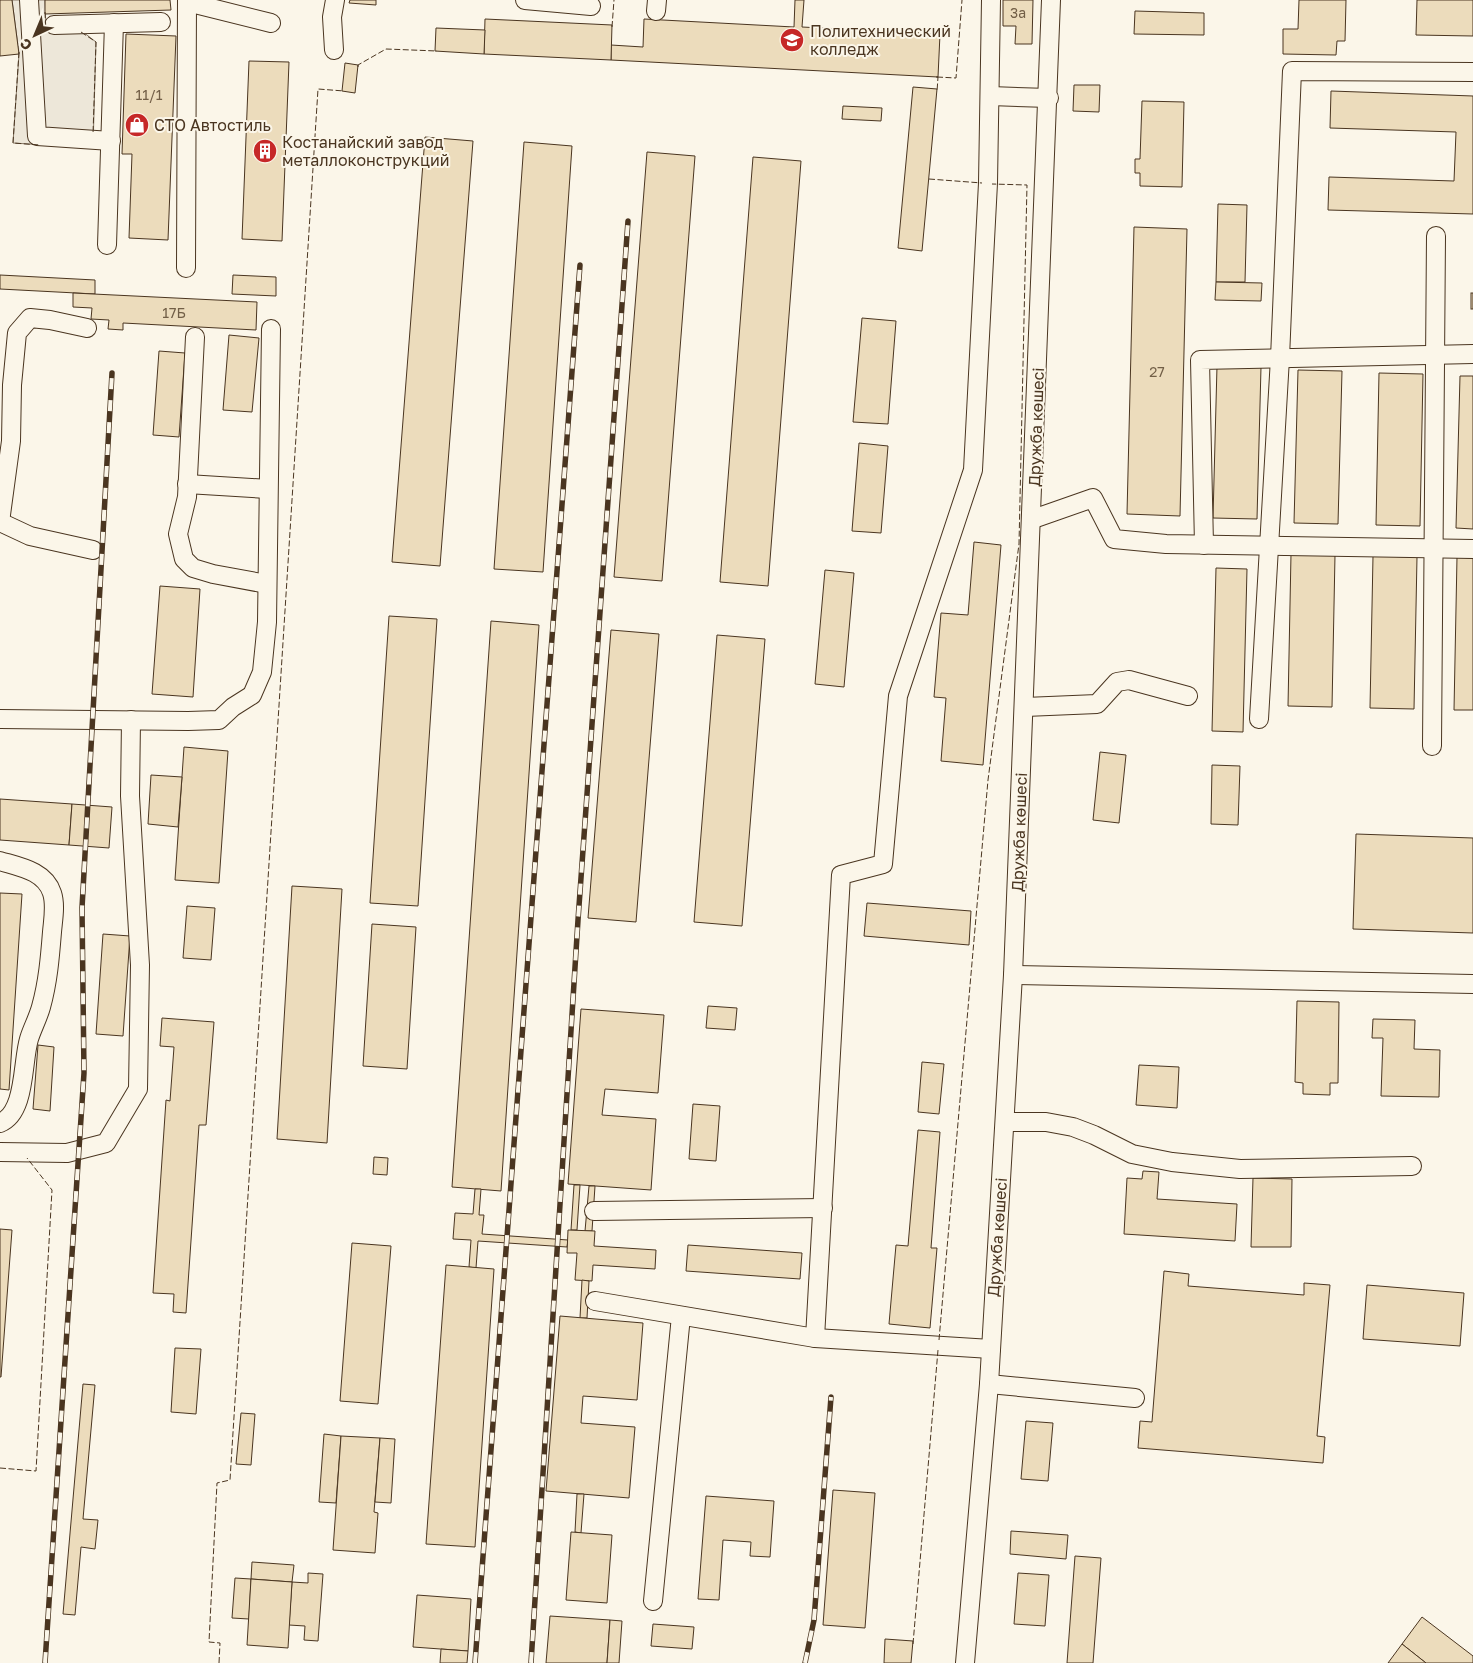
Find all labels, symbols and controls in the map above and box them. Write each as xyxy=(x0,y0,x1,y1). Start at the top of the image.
house number: 3а xyxy=(1010,4,1026,21)
north arrow xyxy=(10,10,60,60)
place label: Политехнический колледж xyxy=(810,21,951,59)
school or university icon: Политехнический колледж xyxy=(779,27,805,53)
text: С xyxy=(16,35,35,54)
house number: 11/1 xyxy=(135,86,163,103)
shop icon: СТО Автостиль xyxy=(124,112,150,138)
place label: СТО Автостиль xyxy=(154,115,271,135)
place label: Костанайский завод металлоконструкций xyxy=(282,132,449,170)
building icon: Костанайский завод металлоконструкций xyxy=(252,138,278,164)
house number: 17Б xyxy=(162,304,186,321)
house number: 27 xyxy=(1149,363,1165,380)
street label: Дружба көшесі xyxy=(1024,367,1048,487)
street label: Дружба көшесі xyxy=(1007,772,1031,892)
street label: Дружба көшесі xyxy=(983,1177,1011,1297)

